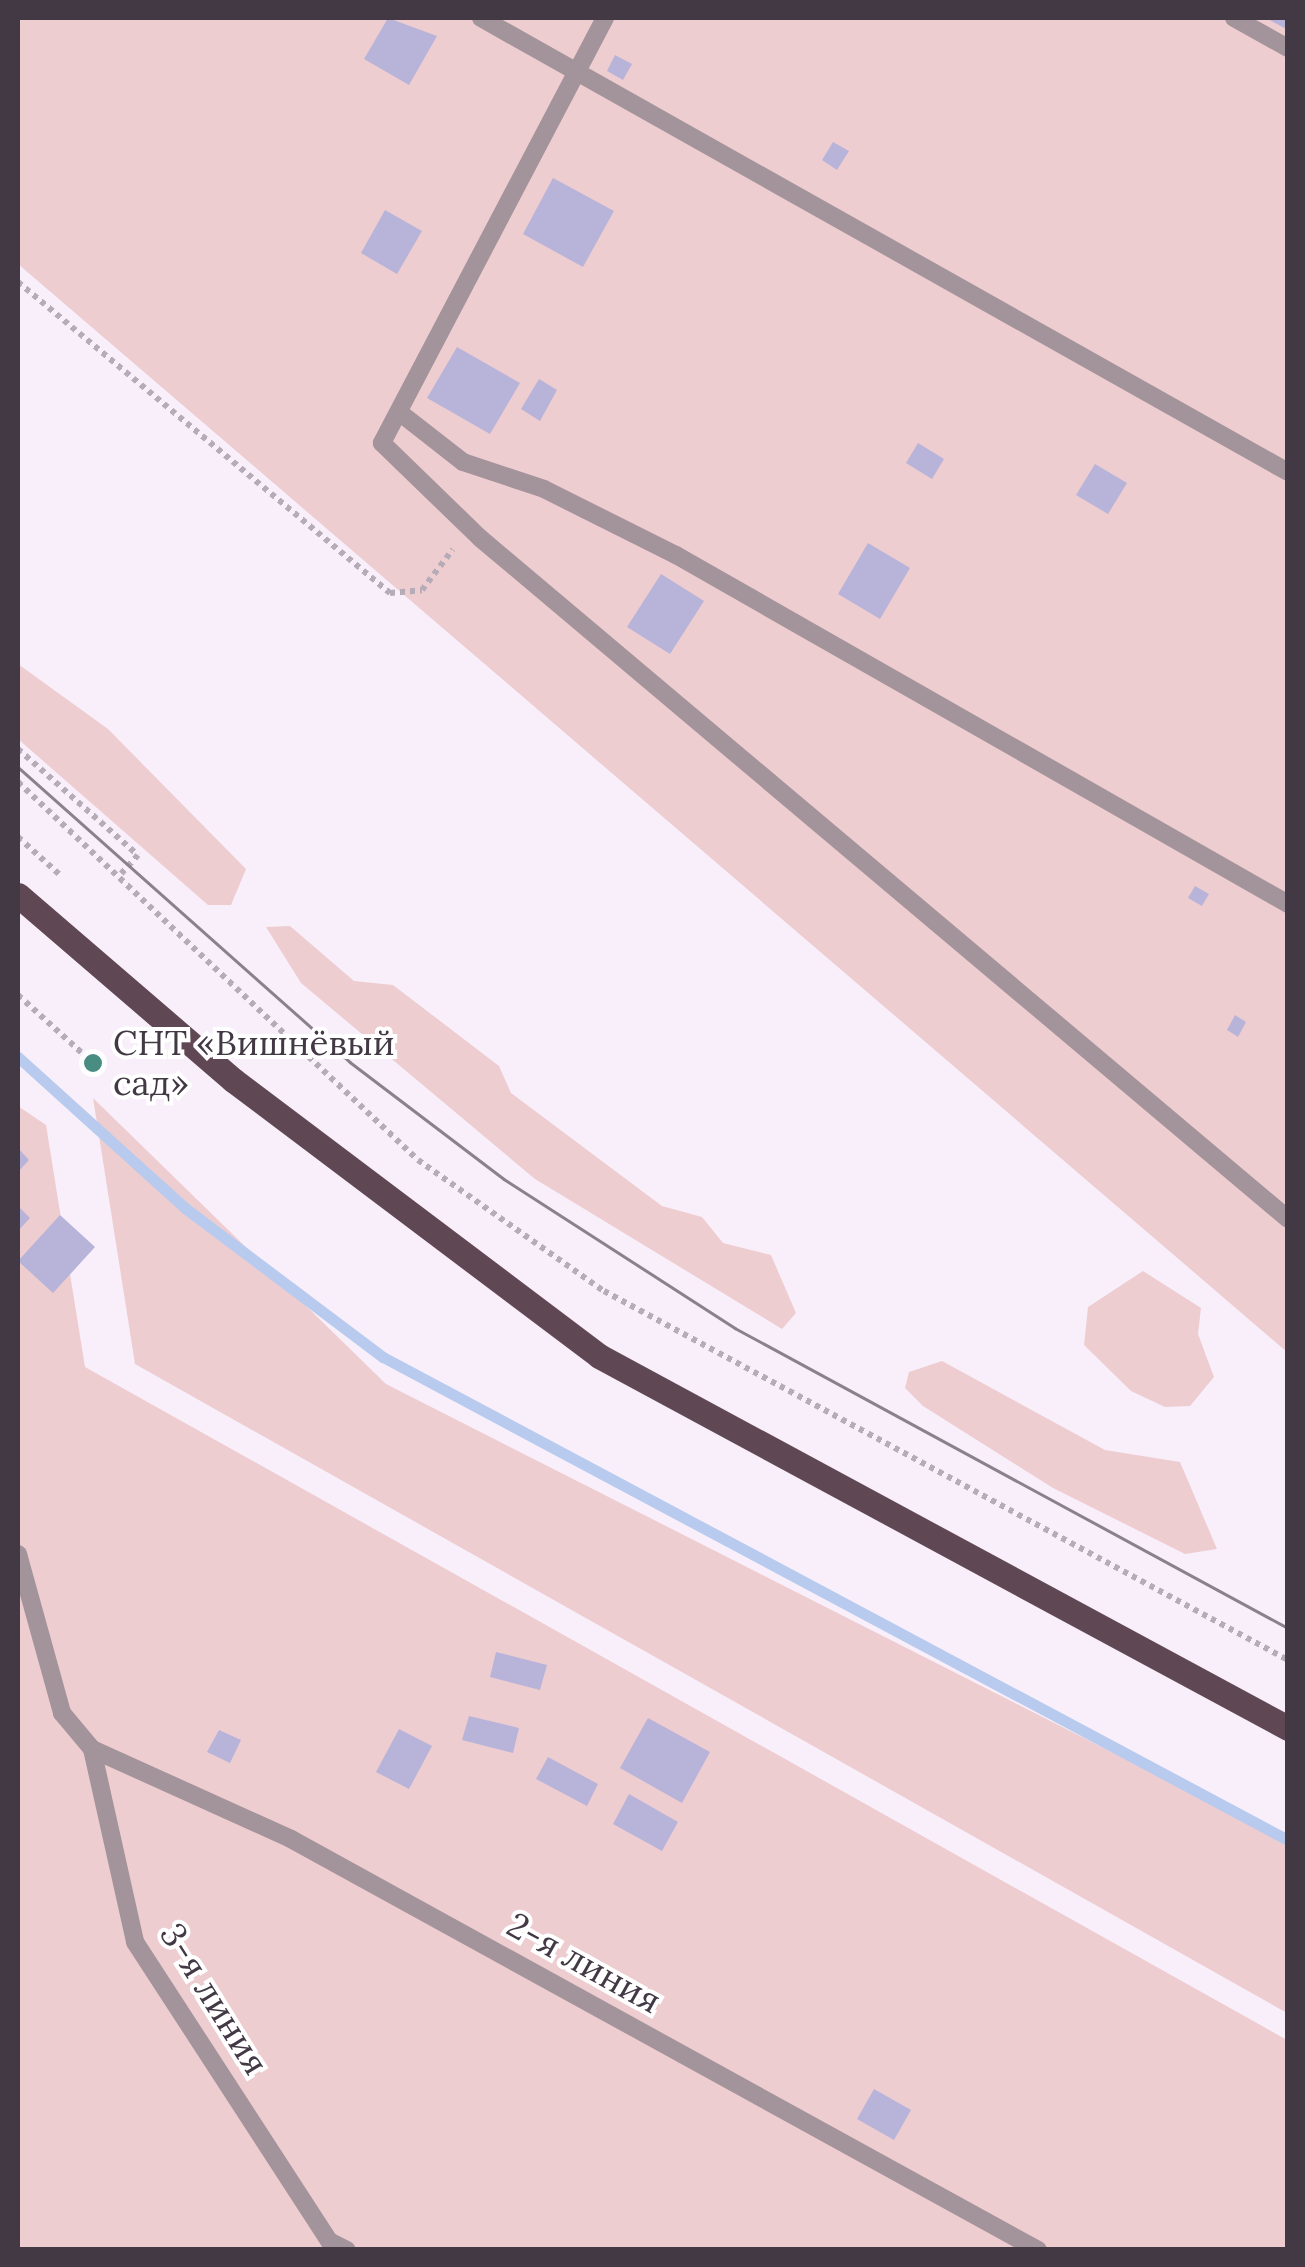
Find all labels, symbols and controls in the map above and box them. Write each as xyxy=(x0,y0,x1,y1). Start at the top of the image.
place label: СНТ «Вишнёвый сад» xyxy=(113,1022,395,1104)
marker: СНТ «Вишнёвый сад» xyxy=(82,1052,104,1074)
street label: 2-я линия xyxy=(500,1904,668,2022)
street label: 3-я линия xyxy=(151,1916,277,2082)

